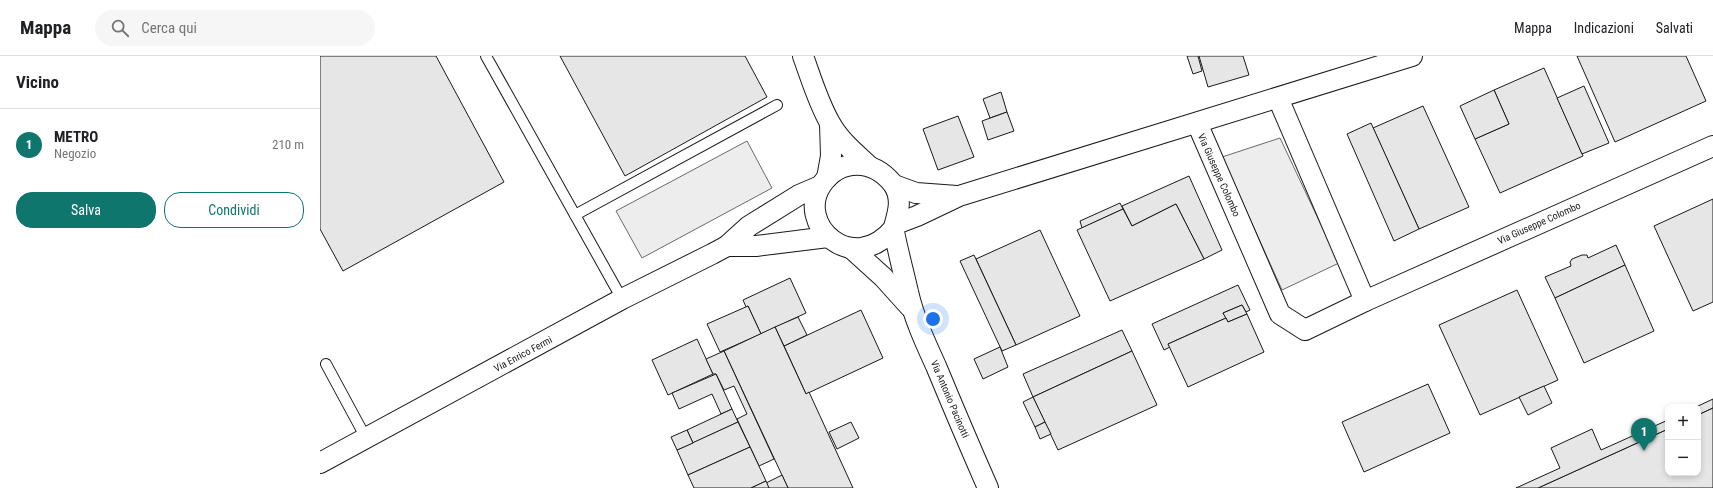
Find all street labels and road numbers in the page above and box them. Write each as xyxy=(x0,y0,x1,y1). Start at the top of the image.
street label: Via Giuseppe Colombo xyxy=(1196,132,1242,218)
street label: Via Giuseppe Colombo xyxy=(1496,200,1582,246)
street label: Via Enrico Fermi xyxy=(492,334,554,374)
street label: Via Antonio Pacinotti xyxy=(929,359,971,439)

